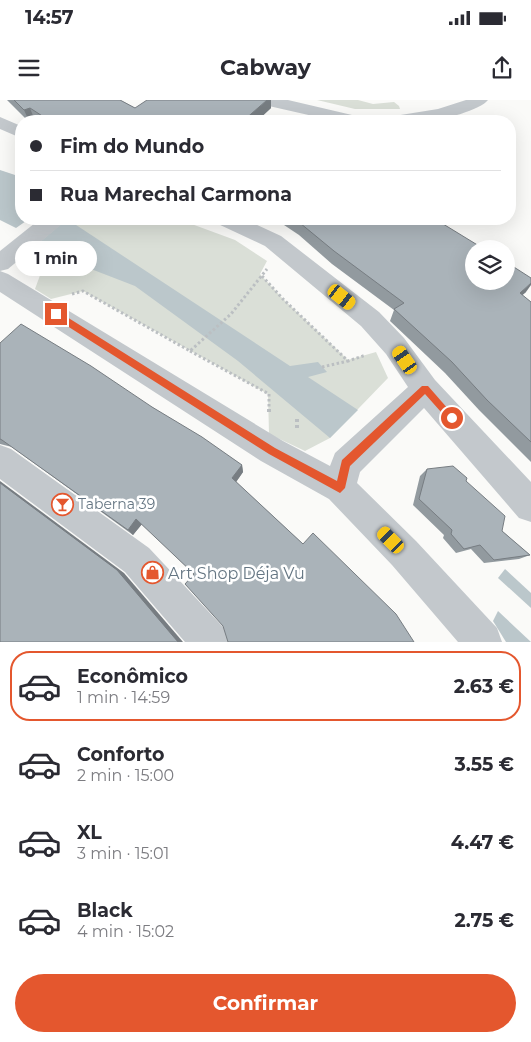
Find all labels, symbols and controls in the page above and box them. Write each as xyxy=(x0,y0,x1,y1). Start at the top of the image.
text: 14:57 xyxy=(25,6,74,29)
icon: menu xyxy=(15,54,43,82)
text: Cabway xyxy=(220,54,311,81)
icon: share xyxy=(488,54,516,82)
text: Fim do Mundo xyxy=(60,135,204,158)
text: Rua Marechal Carmona xyxy=(60,183,292,206)
map controls xyxy=(465,240,515,290)
button: layers xyxy=(465,240,515,290)
callout: 1 min xyxy=(15,242,97,276)
text: 1 min xyxy=(34,249,78,268)
car xyxy=(325,282,358,312)
route end xyxy=(45,303,67,325)
car xyxy=(390,343,419,377)
route start xyxy=(441,407,463,429)
bar icon: Taberna 39 xyxy=(50,492,74,516)
place label: Taberna 39 xyxy=(78,495,155,513)
car xyxy=(375,524,406,556)
shop icon: Art Shop Déja Vu xyxy=(140,561,164,585)
place label: Art Shop Déja Vu xyxy=(168,564,305,583)
icon: car xyxy=(17,664,62,709)
text: Econômico xyxy=(77,665,188,688)
text: 2.63 € xyxy=(454,675,514,698)
text: 1 min · 14:59 xyxy=(77,688,170,707)
icon: car xyxy=(17,742,62,787)
text: Conforto xyxy=(77,743,165,766)
text: 3.55 € xyxy=(454,753,514,776)
text: 2 min · 15:00 xyxy=(77,766,174,785)
icon: car xyxy=(17,820,62,865)
text: XL xyxy=(77,821,102,844)
text: 4.47 € xyxy=(451,831,514,854)
text: 3 min · 15:01 xyxy=(77,844,169,863)
icon: car xyxy=(17,898,62,943)
text: Black xyxy=(77,899,133,922)
text: 2.75 € xyxy=(454,909,514,932)
text: 4 min · 15:02 xyxy=(77,922,174,941)
button: Confirmar xyxy=(15,974,516,1032)

